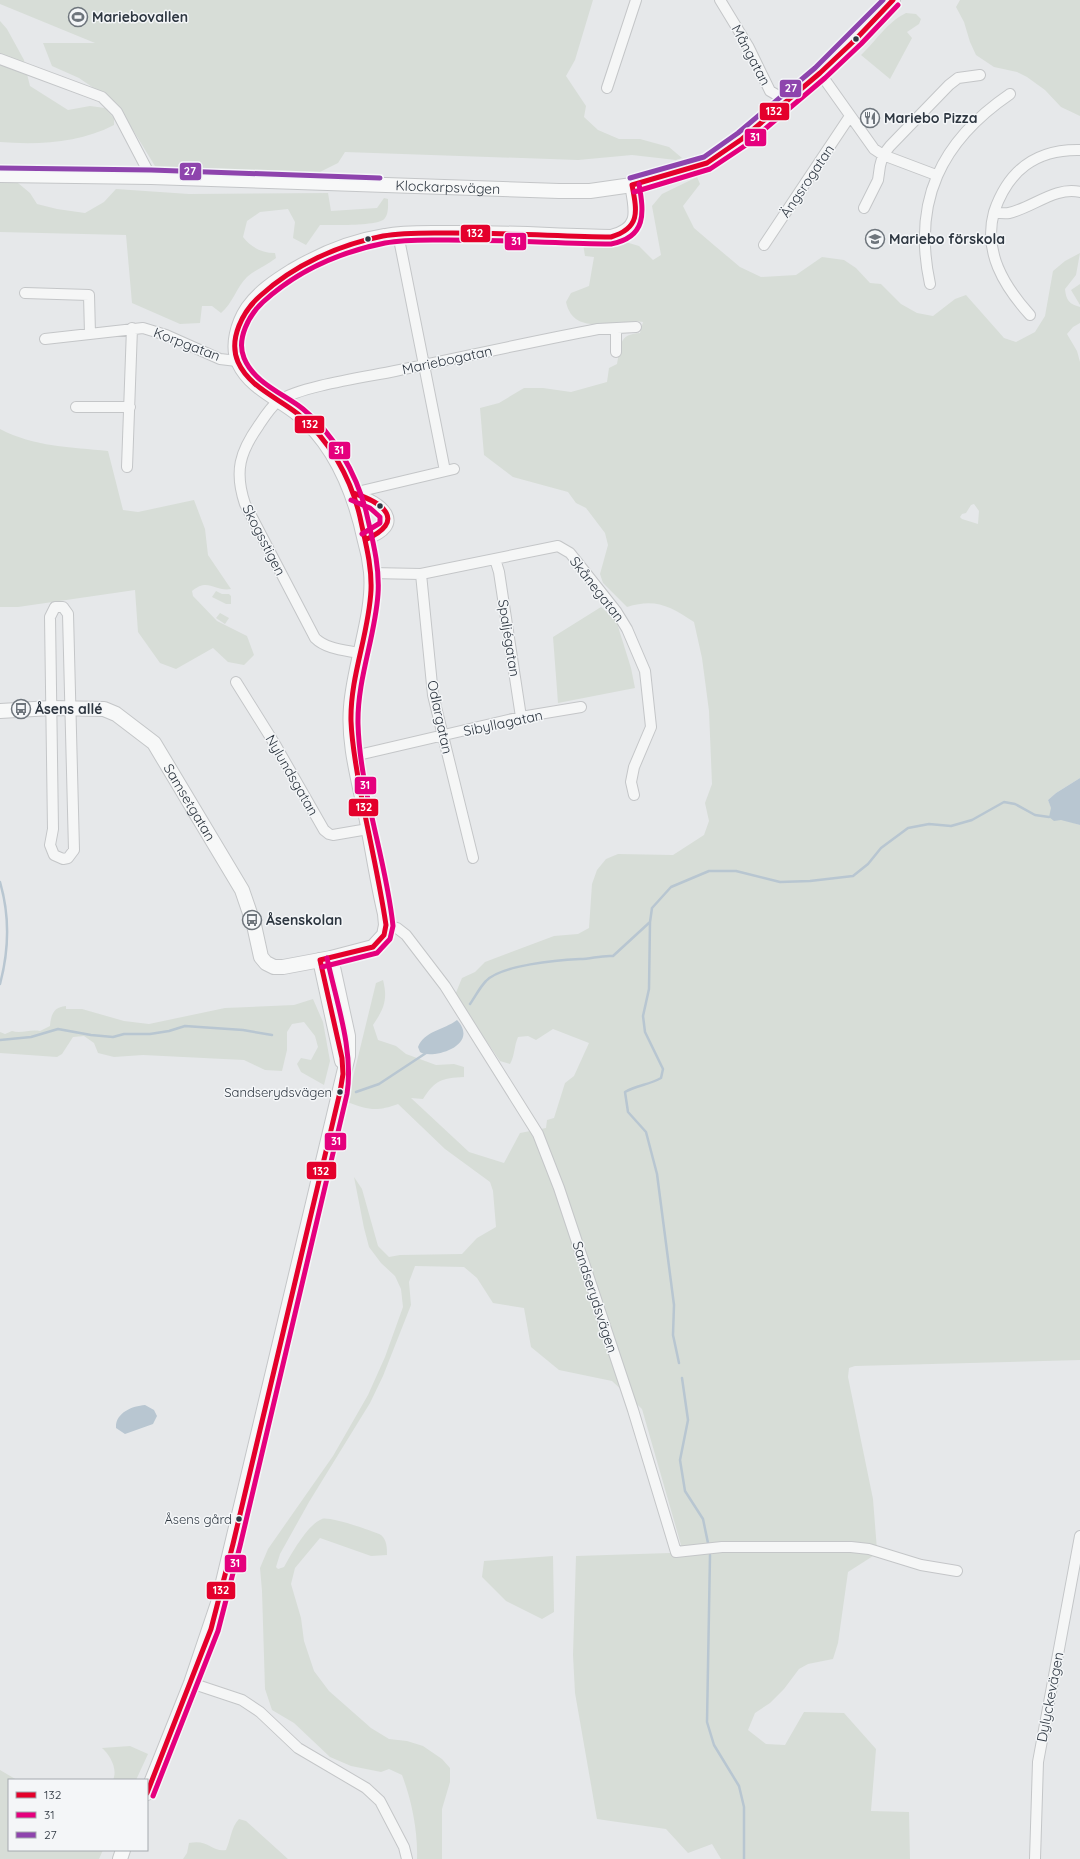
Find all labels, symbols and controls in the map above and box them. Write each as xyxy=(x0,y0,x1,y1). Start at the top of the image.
sports icon: Mariebovallen xyxy=(67,6,89,28)
place label: Mariebovallen xyxy=(92,8,188,26)
street label: Mångatan xyxy=(727,21,775,89)
unlabelled marker xyxy=(851,34,861,44)
line badge: 27 xyxy=(779,79,802,98)
text: 27 xyxy=(785,81,797,95)
line badge: 132 xyxy=(759,102,790,121)
text: 132 xyxy=(766,104,782,118)
restaurant icon: Mariebo Pizza xyxy=(859,107,881,129)
place label: Mariebo Pizza xyxy=(884,109,977,127)
line badge: 31 xyxy=(744,128,767,147)
text: 31 xyxy=(750,130,760,144)
street label: Ängsrogatan xyxy=(776,141,838,221)
line badge: 27 xyxy=(179,162,202,181)
text: 27 xyxy=(184,164,196,178)
street label: Klockarpsvägen xyxy=(395,176,501,198)
line badge: 132 xyxy=(460,224,491,243)
text: 132 xyxy=(467,226,483,240)
school or university icon: Mariebo förskola xyxy=(864,228,886,250)
place label: Mariebo förskola xyxy=(889,230,1005,248)
line badge: 31 xyxy=(504,232,527,251)
unlabelled marker xyxy=(363,234,373,244)
text: 31 xyxy=(511,234,521,248)
street label: Korpgatan xyxy=(151,323,223,365)
street label: Mariebogatan xyxy=(400,342,494,378)
line badge: 132 xyxy=(294,415,325,434)
text: 132 xyxy=(302,417,318,431)
line badge: 31 xyxy=(328,441,351,460)
text: 31 xyxy=(334,443,344,457)
street label: Skogsstigen xyxy=(238,501,290,579)
unlabelled marker xyxy=(375,501,385,511)
street label: Skånegatan xyxy=(566,553,628,625)
street label: Spaljégatan xyxy=(494,598,524,678)
street label: Odlargatan xyxy=(423,679,457,755)
bus stop icon: Åsens allé xyxy=(10,698,32,720)
place label: Åsens allé xyxy=(35,700,103,718)
street label: Sibyllagatan xyxy=(462,706,544,740)
street label: Nylundsgatan xyxy=(261,731,323,819)
street label: Samsetgatan xyxy=(159,760,220,844)
line badge: 31 xyxy=(354,776,377,795)
text: 31 xyxy=(360,778,370,792)
line badge: 132 xyxy=(348,798,379,817)
text: 132 xyxy=(356,800,372,814)
bus stop icon: Åsenskolan xyxy=(241,909,263,931)
place label: Åsenskolan xyxy=(266,911,342,929)
place label: Sandserydsvägen xyxy=(224,1084,332,1100)
marker: Sandserydsvägen xyxy=(335,1087,345,1097)
line badge: 31 xyxy=(324,1132,347,1151)
text: 31 xyxy=(331,1134,341,1148)
line badge: 132 xyxy=(306,1161,337,1180)
text: 132 xyxy=(313,1164,329,1178)
street label: Sandserydsvägen xyxy=(569,1239,621,1355)
place label: Åsens gård xyxy=(164,1511,232,1527)
marker: Åsens gård xyxy=(234,1514,244,1524)
line badge: 31 xyxy=(224,1554,247,1573)
text: 31 xyxy=(230,1556,240,1570)
line badge: 132 xyxy=(206,1581,236,1600)
text: 132 xyxy=(213,1583,229,1597)
street label: Dylyckevägen xyxy=(1032,1650,1068,1744)
legend xyxy=(8,1779,148,1851)
text: 132 xyxy=(44,1787,62,1802)
text: 31 xyxy=(44,1807,55,1822)
text: 27 xyxy=(44,1827,57,1842)

